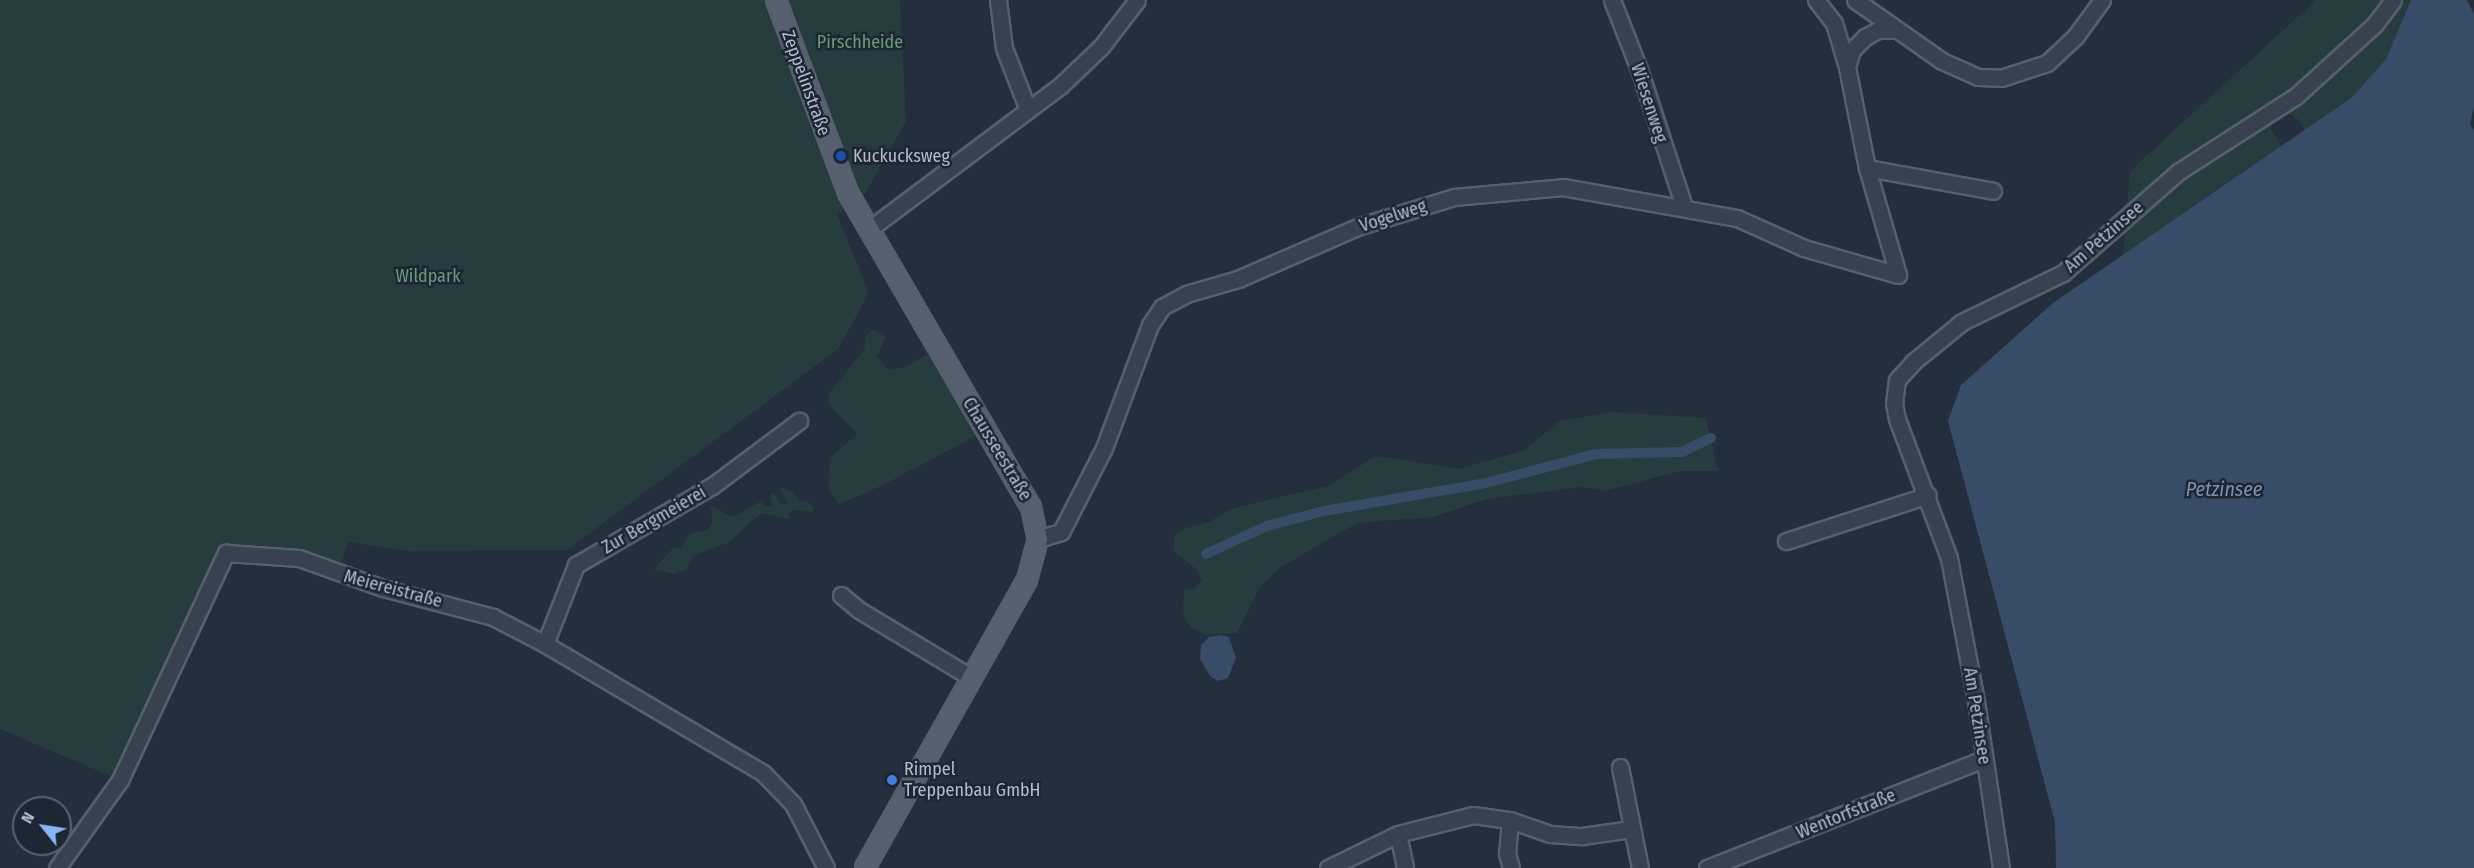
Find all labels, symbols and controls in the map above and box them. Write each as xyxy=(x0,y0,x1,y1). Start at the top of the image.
street label: Zeppelinstraße xyxy=(777,27,835,139)
park label: Pirschheide xyxy=(817,31,903,53)
street label: Wiesenweg xyxy=(1626,61,1672,145)
place label: Kuckucksweg xyxy=(853,145,950,167)
marker: Kuckucksweg xyxy=(834,149,848,163)
street label: Vogelweg xyxy=(1357,195,1429,237)
street label: Am Petzinsee xyxy=(2060,197,2148,277)
park label: Wildpark xyxy=(395,265,461,287)
street label: Chausseestraße xyxy=(958,394,1036,504)
water label: Petzinsee xyxy=(2186,477,2262,501)
street label: Zur Bergmeierei xyxy=(598,481,710,559)
street label: Meiereistraße xyxy=(341,566,445,612)
street label: Am Petzinsee xyxy=(1959,666,1995,766)
place label: Rimpel Treppenbau GmbH xyxy=(904,759,1041,802)
marker: Rimpel Treppenbau GmbH xyxy=(885,773,899,787)
street label: Wentorfstraße xyxy=(1793,784,1899,844)
north arrow xyxy=(12,796,72,856)
text: N xyxy=(17,809,38,827)

